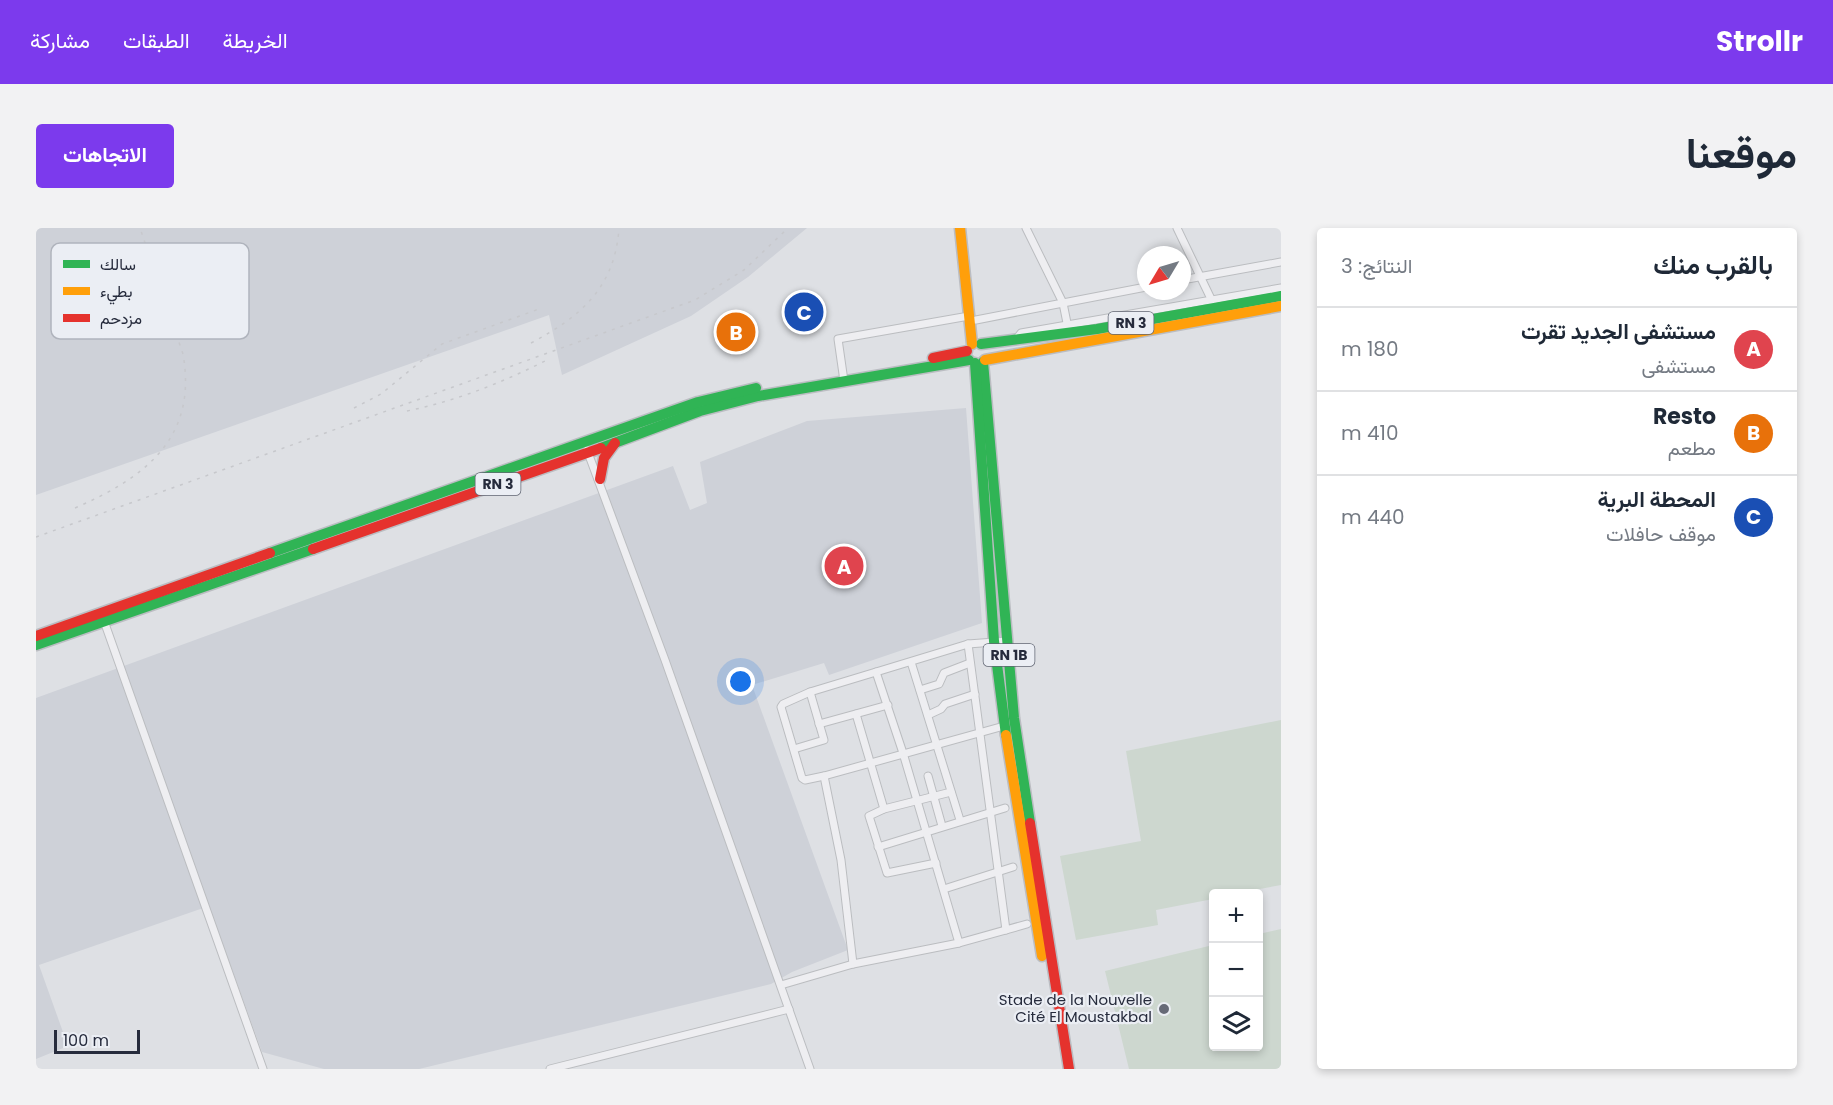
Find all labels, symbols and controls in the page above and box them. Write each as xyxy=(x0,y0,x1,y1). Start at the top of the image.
text: Strollr xyxy=(1716,22,1803,61)
text: مشاركة xyxy=(30,26,90,55)
text: الطبقات xyxy=(123,26,190,55)
text: الخريطة xyxy=(223,26,288,55)
button: الاتجاهات xyxy=(36,124,174,188)
text: موقعنا xyxy=(1686,124,1797,183)
legend xyxy=(51,243,249,339)
north arrow xyxy=(1137,246,1191,300)
text: بالقرب منك xyxy=(1653,247,1773,283)
text: النتائج: 3 xyxy=(1341,252,1412,280)
text: سالك xyxy=(100,253,136,276)
text: بطيء xyxy=(100,280,132,305)
pin: C xyxy=(784,290,824,334)
text: مزدحم xyxy=(100,307,142,330)
pin: B xyxy=(716,310,756,354)
road number: RN 3 xyxy=(1108,312,1154,334)
text: مستشفى الجديد تقرت xyxy=(1521,316,1716,347)
text: 180 m xyxy=(1341,335,1399,363)
text: A xyxy=(1746,335,1761,363)
text: مستشفى xyxy=(1641,352,1716,380)
text: Resto xyxy=(1653,401,1716,432)
text: 410 m xyxy=(1341,419,1399,447)
text: B xyxy=(1747,419,1760,447)
text: مطعم xyxy=(1668,434,1716,462)
road number: RN 3 xyxy=(476,473,520,495)
text: المحطة البرية xyxy=(1597,484,1716,515)
text: 440 m xyxy=(1341,503,1405,531)
text: C xyxy=(1746,503,1761,531)
text: موقف حافلات xyxy=(1606,520,1716,548)
pin: A xyxy=(824,544,864,588)
road number: RN 1B xyxy=(984,644,1034,666)
your location xyxy=(726,667,755,696)
map controls xyxy=(1209,889,1263,1051)
button: + xyxy=(1209,889,1263,943)
button: − xyxy=(1209,943,1263,997)
place label: Stade de la Nouvelle Cité El Moustakbal xyxy=(999,989,1152,1027)
button: layers xyxy=(1209,997,1263,1051)
marker: Stade de la Nouvelle Cité El Moustakbal xyxy=(1157,1002,1171,1016)
scale bar xyxy=(54,1027,140,1054)
text: 100 m xyxy=(63,1029,109,1052)

